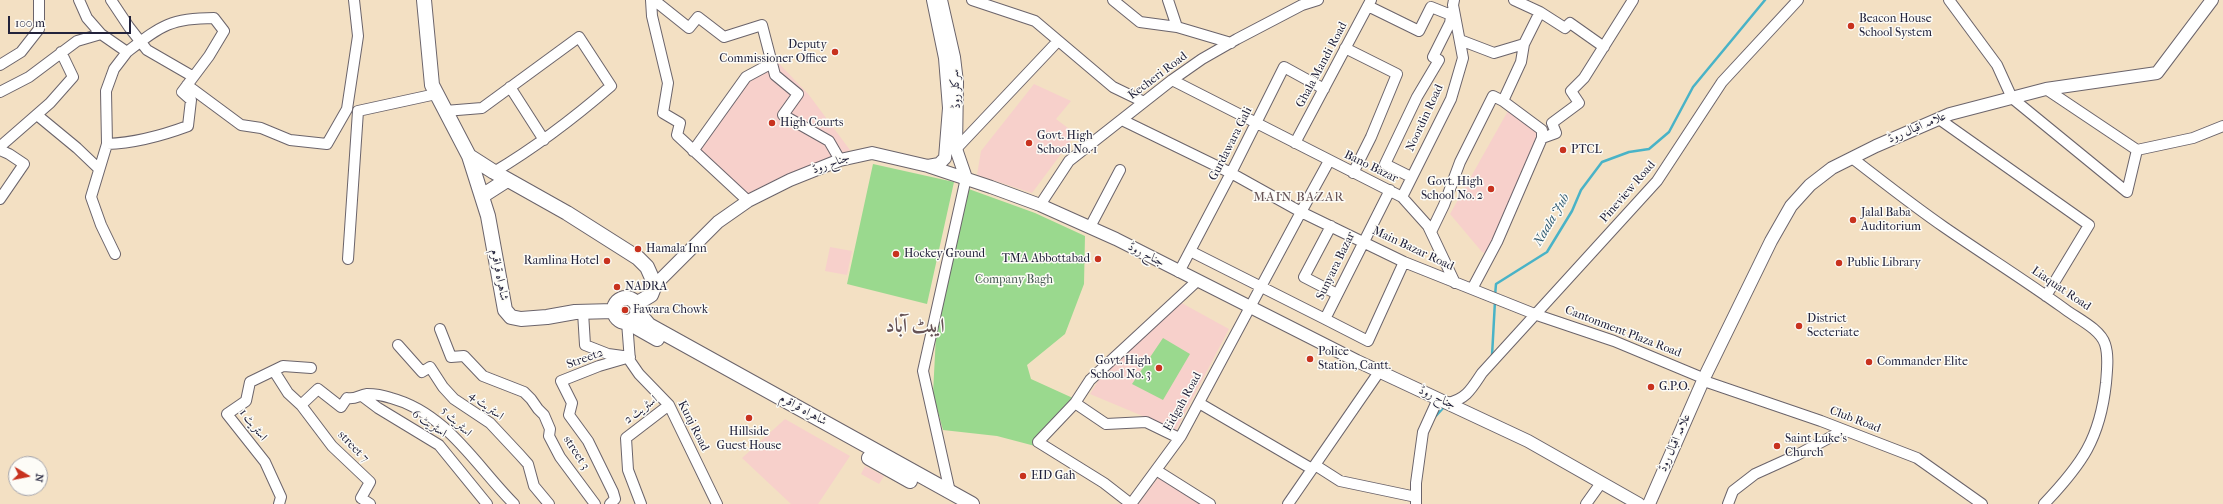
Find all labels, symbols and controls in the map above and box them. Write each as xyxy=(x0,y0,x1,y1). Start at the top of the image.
scale bar xyxy=(10,8,133,34)
place label: Beacon House School System xyxy=(1859,12,1932,40)
text: 100 m xyxy=(15,16,45,30)
street label: Ghala Mandi Road xyxy=(1293,20,1351,110)
marker: Beacon House School System xyxy=(1846,21,1856,31)
place label: Deputy Commissioner Office xyxy=(719,38,827,66)
marker: Deputy Commissioner Office xyxy=(830,47,840,57)
street label: Kecheri Road xyxy=(1126,49,1190,103)
street label: سرکلر روڈ xyxy=(948,69,964,109)
street label: Noordin Road xyxy=(1403,82,1447,154)
street label: Gurdawara Gali xyxy=(1206,105,1256,183)
street label: علامہ اقبال روڈ xyxy=(1886,109,1948,147)
place label: High Courts xyxy=(780,116,843,130)
marker: High Courts xyxy=(767,118,777,128)
place label: Govt. High School No. 1 xyxy=(1037,129,1097,157)
marker: Govt. High School No. 1 xyxy=(1024,138,1034,148)
place label: PTCL xyxy=(1571,143,1602,157)
marker: PTCL xyxy=(1558,145,1568,155)
street label: Bano Bazar xyxy=(1342,148,1400,186)
street label: جناح روڈ xyxy=(810,151,852,177)
street label: Pineview Road xyxy=(1597,158,1659,226)
place label: Govt. High School No. 2 xyxy=(1421,175,1483,203)
marker: Govt. High School No. 2 xyxy=(1486,184,1496,194)
district label: MAIN BAZAR xyxy=(1253,190,1345,206)
water label: Naala Jub xyxy=(1530,191,1574,249)
place label: Jalal Baba Auditorium xyxy=(1861,206,1921,234)
marker: Jalal Baba Auditorium xyxy=(1848,215,1858,225)
street label: Main Bazar Road xyxy=(1370,224,1456,274)
street label: Sunyara Bazar xyxy=(1313,230,1359,302)
street label: جناح روڈ xyxy=(1125,240,1167,270)
place label: Hamala Inn xyxy=(646,242,707,256)
marker: Hamala Inn xyxy=(633,244,643,254)
place label: Hockey Ground xyxy=(904,247,985,261)
street label: شاہراہ قراقرم xyxy=(487,248,511,302)
marker: Hockey Ground xyxy=(891,249,901,259)
place label: TMA Abbottabad xyxy=(1002,252,1090,266)
place label: Ramlina Hotel xyxy=(524,254,599,268)
marker: TMA Abbottabad xyxy=(1093,254,1103,264)
marker: Ramlina Hotel xyxy=(602,256,612,266)
place label: Public Library xyxy=(1847,256,1921,270)
marker: Public Library xyxy=(1834,258,1844,268)
street label: Liaquat Road xyxy=(2029,264,2093,314)
park label: Company Bagh xyxy=(975,273,1053,287)
place label: NADRA xyxy=(625,280,667,294)
marker: NADRA xyxy=(612,282,622,292)
place label: Fawara Chowk xyxy=(633,303,708,317)
street label: Cantonment Plaza Road xyxy=(1563,303,1683,361)
marker: Fawara Chowk xyxy=(620,305,630,315)
place label: District Secteriate xyxy=(1807,312,1859,340)
district label: ایبٹ آباد xyxy=(885,315,945,339)
marker: District Secteriate xyxy=(1794,321,1804,331)
place label: Police Station, Cantt. xyxy=(1318,345,1391,373)
street label: Street2 xyxy=(565,346,605,372)
place label: Govt. High School No. 3 xyxy=(1090,354,1151,382)
marker: Police Station, Cantt. xyxy=(1305,354,1315,364)
place label: Commander Elite xyxy=(1877,355,1968,369)
marker: Commander Elite xyxy=(1864,357,1874,367)
marker: Govt. High School No. 3 xyxy=(1154,363,1164,373)
street label: Eidgah Road xyxy=(1161,370,1205,434)
place label: G.P.O. xyxy=(1659,380,1690,394)
marker: G.P.O. xyxy=(1646,382,1656,392)
street label: جناح روڈ xyxy=(1416,383,1458,413)
street label: اسٹریٹ 4 xyxy=(466,388,506,424)
street label: شاہراہ قراقرم xyxy=(777,391,829,429)
street label: اسٹریٹ 2 xyxy=(621,393,661,427)
street label: Kunj Road xyxy=(674,398,712,454)
street label: اسٹریٹ 5 xyxy=(437,404,475,440)
street label: Club Road xyxy=(1827,404,1883,436)
street label: اسٹریٹ 1 xyxy=(236,406,270,444)
street label: اسٹریٹ 6 xyxy=(409,407,449,441)
street label: علامہ اقبال روڈ xyxy=(1656,412,1694,474)
marker: Hillside Guest House xyxy=(744,413,754,423)
place label: Hillside Guest House xyxy=(717,425,781,453)
street label: street 7 xyxy=(335,428,371,466)
place label: Saint Luke's Church xyxy=(1785,432,1847,460)
street label: street 3 xyxy=(560,433,592,473)
marker: Saint Luke's Church xyxy=(1772,441,1782,451)
north arrow xyxy=(8,456,48,496)
place label: EID Gah xyxy=(1031,469,1076,483)
marker: EID Gah xyxy=(1018,471,1028,481)
text: N xyxy=(32,473,46,483)

